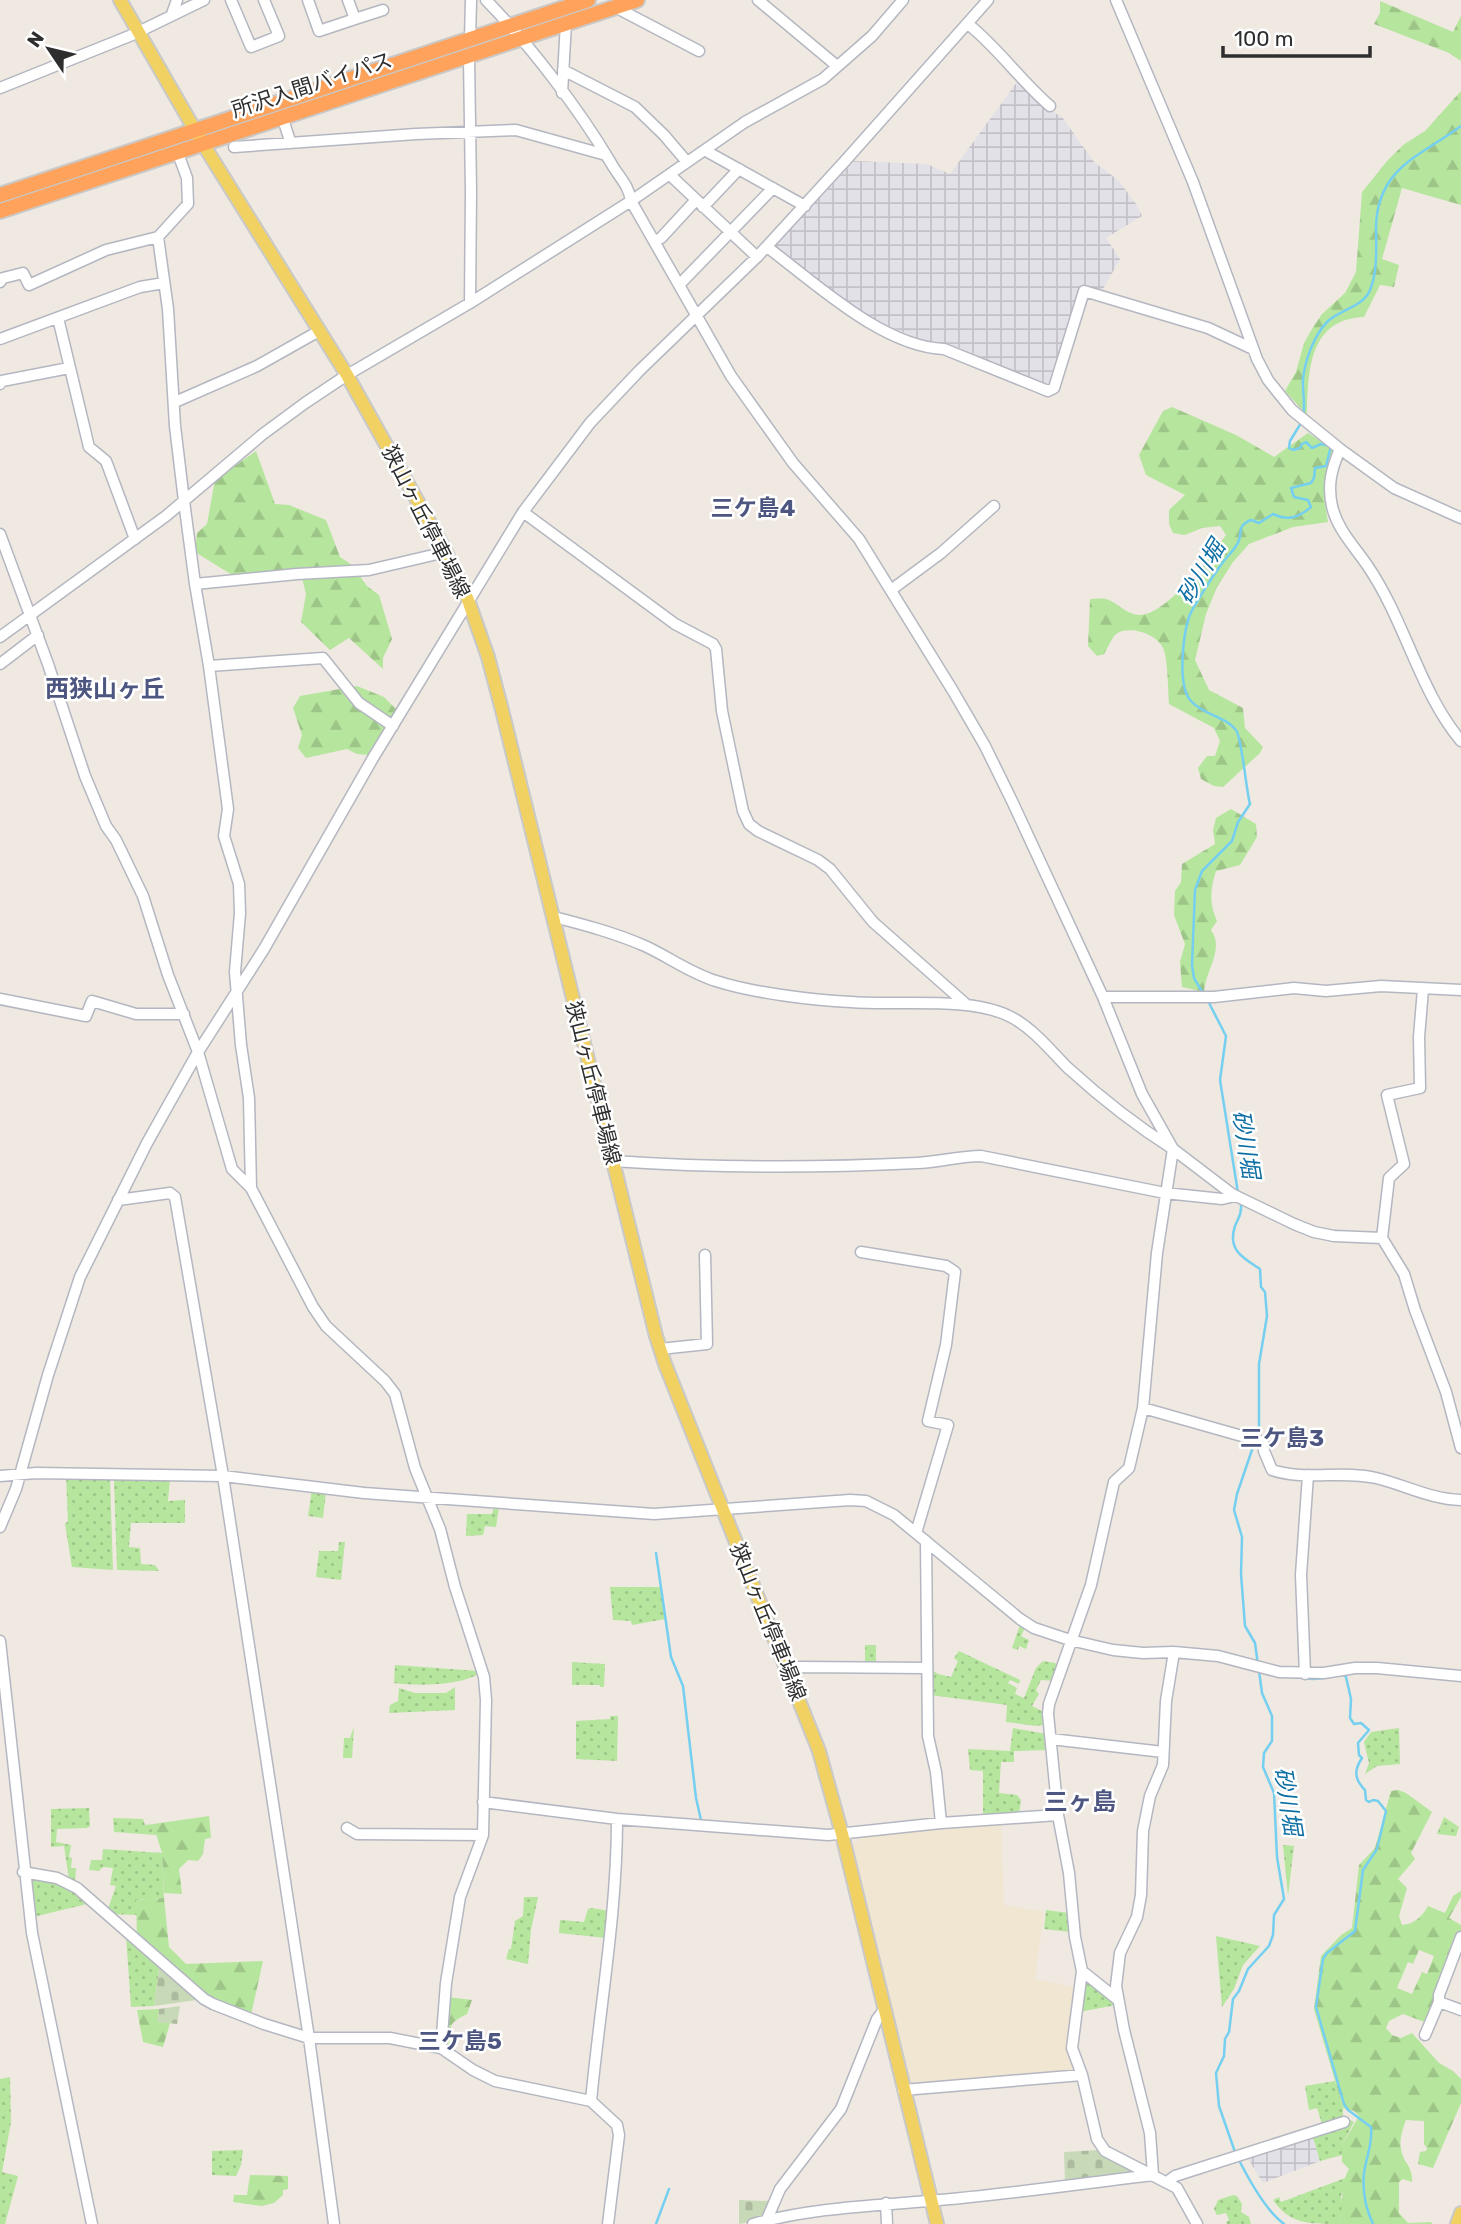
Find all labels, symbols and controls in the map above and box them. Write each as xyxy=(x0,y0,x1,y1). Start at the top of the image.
north arrow xyxy=(14,14,84,84)
scale bar xyxy=(1223,14,1370,58)
text: 100 m xyxy=(1234,26,1293,51)
text: N xyxy=(22,27,49,52)
street label: 所沢入間バイパス xyxy=(228,47,395,122)
street label: 狭山ヶ丘停車場線 xyxy=(377,441,476,602)
district label: 三ケ島4 xyxy=(711,494,795,522)
water label: 砂川堀 xyxy=(1171,533,1232,609)
district label: 西狭山ヶ丘 xyxy=(45,675,165,703)
street label: 狭山ヶ丘停車場線 xyxy=(561,998,626,1167)
water label: 砂川堀 xyxy=(1227,1108,1266,1183)
district label: 三ケ島3 xyxy=(1240,1424,1324,1452)
street label: 狭山ヶ丘停車場線 xyxy=(725,1539,812,1704)
water label: 砂川堀 xyxy=(1269,1765,1308,1840)
district label: 三ヶ島 xyxy=(1044,1788,1116,1816)
district label: 三ケ島5 xyxy=(418,2027,502,2055)

